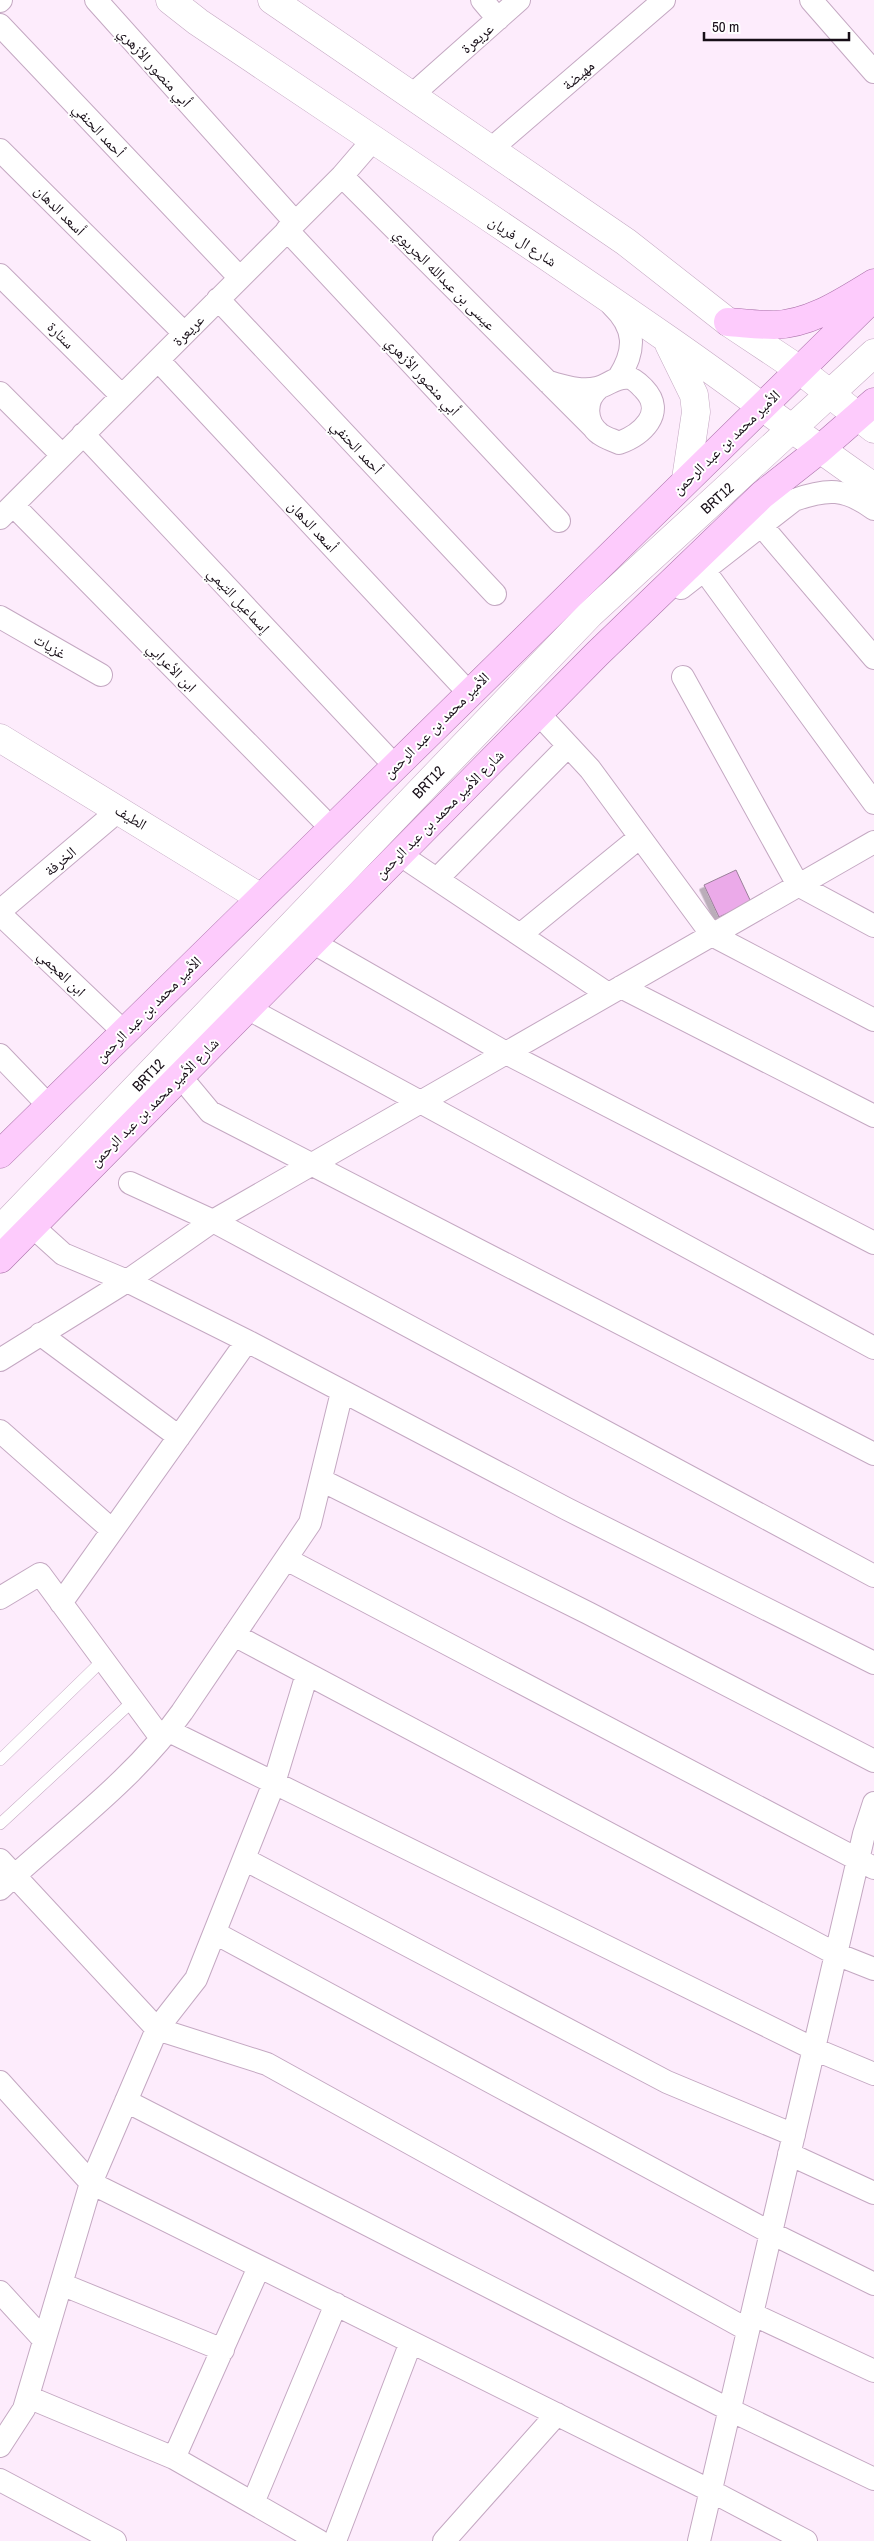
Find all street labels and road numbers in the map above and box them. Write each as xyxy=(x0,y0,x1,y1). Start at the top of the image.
street label: عريعرة xyxy=(456,18,498,58)
street label: أبي منصور الأزهري xyxy=(112,23,197,113)
street label: مهيضة xyxy=(557,55,599,95)
street label: أحمد الحنفي xyxy=(67,98,130,163)
street label: أسعد الدهان xyxy=(30,180,90,240)
street label: شارع ال فريان xyxy=(485,210,561,272)
street label: عيسى بن عبدالله الجريوي xyxy=(388,223,501,336)
street label: عريعرة xyxy=(167,309,209,351)
street label: ستارة xyxy=(43,317,79,353)
street label: أبي منصور الأزهري xyxy=(380,332,465,421)
street label: الأمير محمد بن عبد الرحمن xyxy=(667,385,785,499)
street label: أحمد الحنفي xyxy=(325,415,388,480)
street label: BRT12 xyxy=(696,477,738,519)
street label: أسعد الدهان xyxy=(283,495,343,557)
street label: إسماعيل التيمي xyxy=(202,563,275,639)
street label: غزيات xyxy=(30,628,70,664)
street label: ابن الأعرابي xyxy=(141,637,202,698)
street label: الأمير محمد بن عبد الرحمن xyxy=(378,667,494,783)
street label: شارع الأمير محمد بن عبد الرحمن xyxy=(370,745,508,883)
street label: BRT12 xyxy=(407,761,449,803)
street label: الطيف xyxy=(111,799,151,835)
street label: الخرفة xyxy=(40,841,80,881)
street label: ابن العجمي xyxy=(32,945,91,1002)
street label: الأمير محمد بن عبد الرحمن xyxy=(90,951,206,1067)
street label: شارع الأمير محمد بن عبد الرحمن xyxy=(85,1033,223,1171)
street label: BRT12 xyxy=(127,1054,169,1096)

